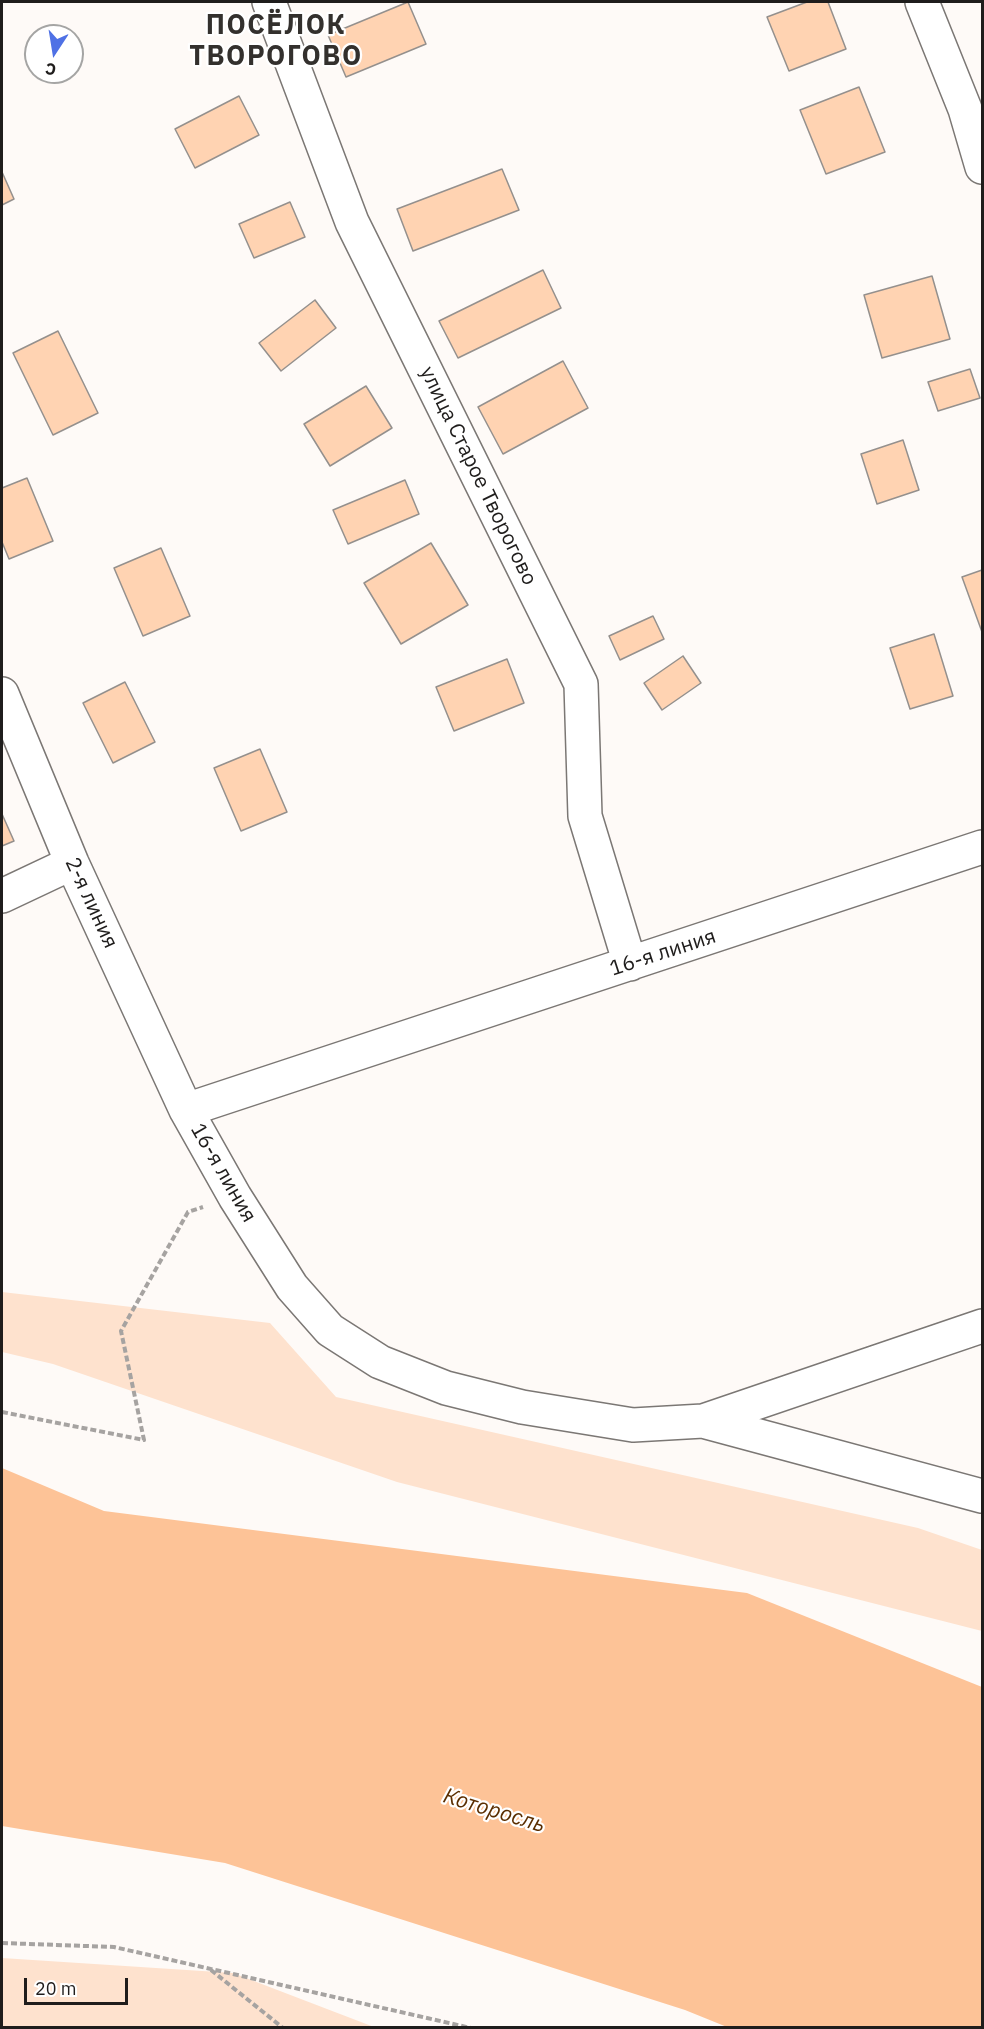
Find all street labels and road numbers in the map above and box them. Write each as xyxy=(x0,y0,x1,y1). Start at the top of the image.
street label: улица Старое Творогово xyxy=(414,363,542,589)
street label: 2-я линия xyxy=(59,854,123,952)
street label: 16-я линия xyxy=(607,924,719,982)
street label: 16-я линия xyxy=(185,1119,261,1227)

